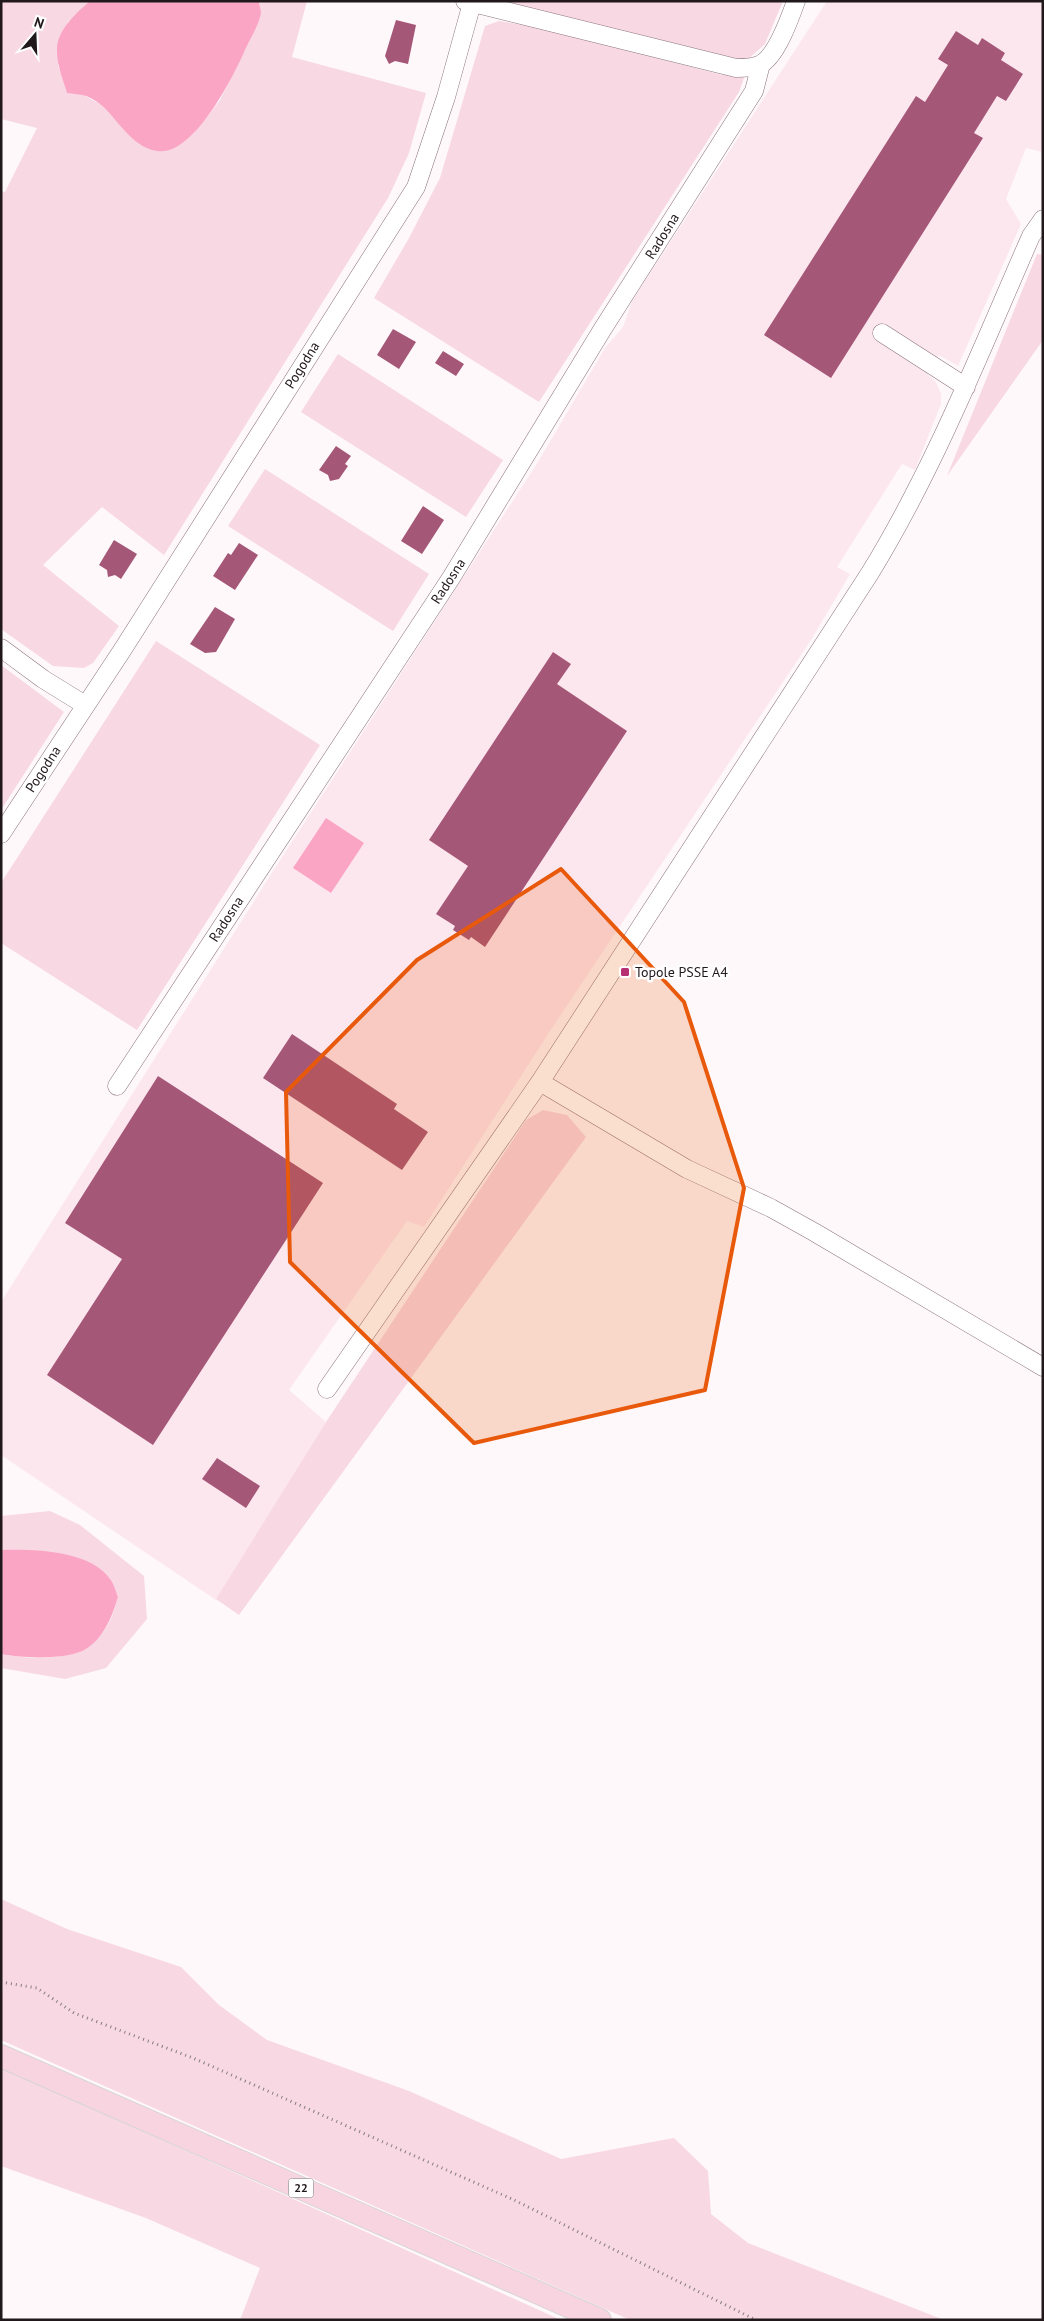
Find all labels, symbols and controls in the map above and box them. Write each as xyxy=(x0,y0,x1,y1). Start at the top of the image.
north arrow xyxy=(10,10,60,60)
text: N xyxy=(32,13,47,33)
street label: Radosna xyxy=(641,210,683,262)
street label: Pogodna xyxy=(281,338,323,392)
street label: Radosna xyxy=(427,555,469,607)
street label: Pogodna xyxy=(21,742,65,796)
street label: Radosna xyxy=(205,893,247,945)
place label: Topole PSSE A4 xyxy=(635,963,728,981)
marker: Topole PSSE A4 xyxy=(619,966,631,978)
road number: 22 xyxy=(288,2178,314,2198)

